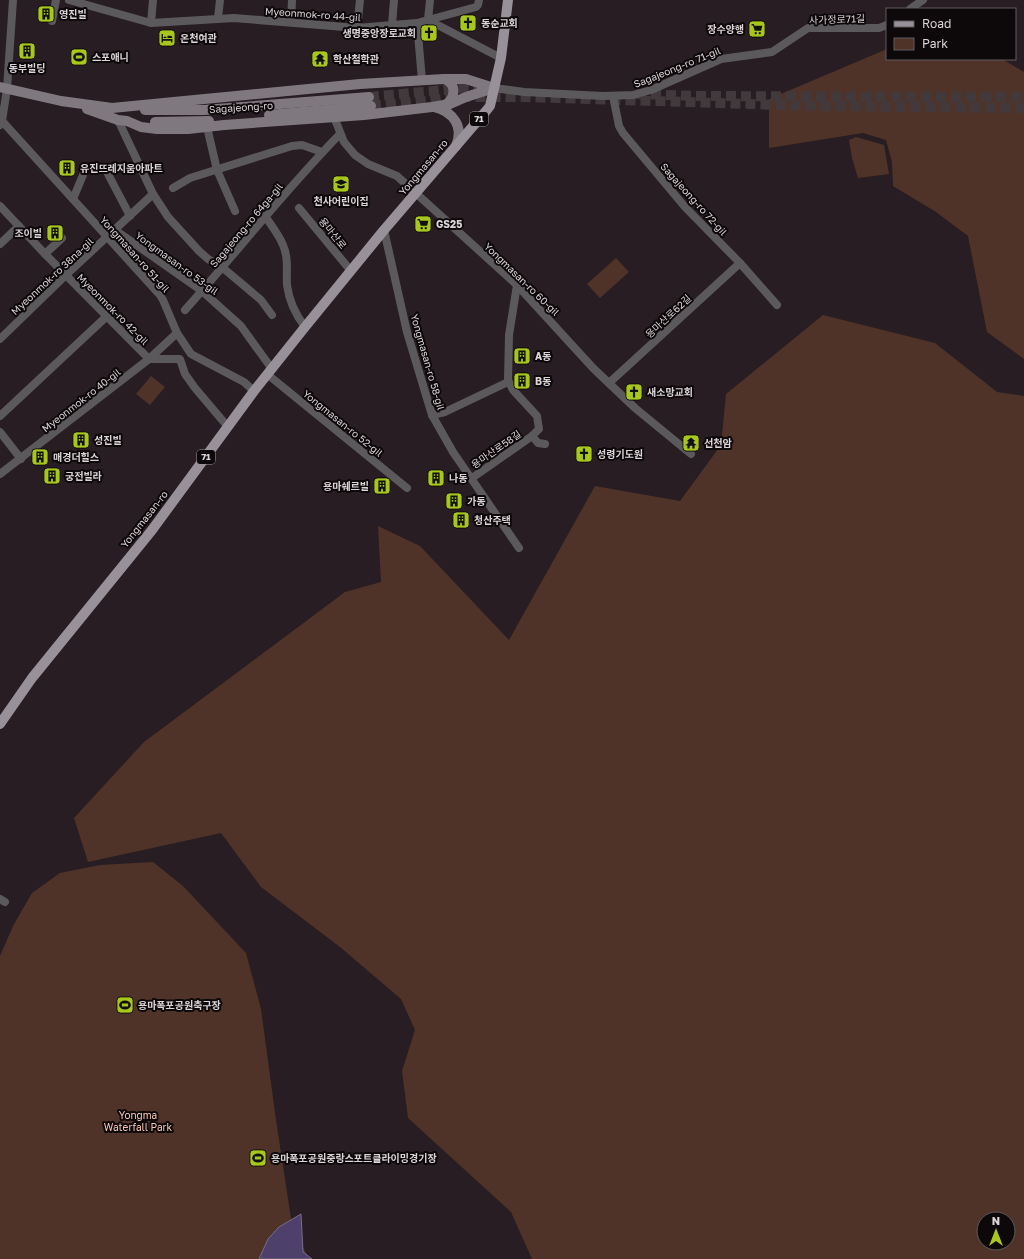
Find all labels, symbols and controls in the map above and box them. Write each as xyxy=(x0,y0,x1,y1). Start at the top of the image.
building icon: 영진빌 xyxy=(36,4,56,24)
street label: Myeonmok-ro 44-gil xyxy=(265,5,361,23)
place label: 영진빌 xyxy=(59,8,87,20)
legend xyxy=(886,8,1016,60)
street label: 사가정로71길 xyxy=(809,12,865,26)
church icon: 동순교회 xyxy=(458,13,478,33)
text: Road xyxy=(922,16,951,31)
place label: 동순교회 xyxy=(481,17,518,29)
supermarket icon: 장수양행 xyxy=(747,19,767,39)
church icon: 생명중앙장로교회 xyxy=(419,23,439,43)
place label: 장수양행 xyxy=(707,23,744,35)
place label: 생명중앙장로교회 xyxy=(342,27,416,39)
hotel icon: 온천여관 xyxy=(157,28,177,48)
place label: 온천여관 xyxy=(180,32,217,44)
text: Park xyxy=(922,36,948,51)
building icon: 동부빌딩 xyxy=(17,41,37,61)
street label: Sagajeong-ro 71-gil xyxy=(632,44,722,90)
sports icon: 스포애니 xyxy=(69,47,89,67)
temple icon: 학산철학관 xyxy=(310,49,330,69)
place label: 스포애니 xyxy=(92,51,129,63)
place label: 학산철학관 xyxy=(333,53,379,65)
place label: 동부빌딩 xyxy=(9,62,45,74)
street label: Sagajeong-ro xyxy=(209,99,273,115)
road number: 71 xyxy=(470,112,488,126)
street label: Yongmasan-ro xyxy=(396,137,450,197)
building icon: 유진뜨레지움아파트 xyxy=(57,158,77,178)
street label: Sagajeong-ro 72-gil xyxy=(658,160,730,238)
place label: 유진뜨레지움아파트 xyxy=(80,162,163,174)
school or university icon: 천사어린이집 xyxy=(331,174,351,194)
street label: Sagajeong-ro 64ga-gil xyxy=(207,180,285,270)
place label: 천사어린이집 xyxy=(313,195,369,207)
street label: Yongmasan-ro 51-gil xyxy=(98,214,172,294)
supermarket icon: GS25 xyxy=(413,214,433,234)
street label: 용마산로 xyxy=(317,215,349,251)
place label: GS25 xyxy=(436,218,462,230)
building icon: 조이빌 xyxy=(45,223,65,243)
place label: 조이빌 xyxy=(14,227,42,239)
street label: Yongmasan-ro 53-gil xyxy=(133,229,221,297)
street label: Myeonmok-ro 38na-gil xyxy=(9,235,95,317)
street label: Yongmasan-ro 60-gil xyxy=(482,240,562,318)
street label: Myeonmok-ro 42-gil xyxy=(75,271,151,347)
street label: 용마산로62길 xyxy=(643,292,693,340)
street label: Yongmasan-ro 58-gil xyxy=(409,313,447,411)
building icon: A동 xyxy=(512,346,532,366)
place label: A동 xyxy=(535,350,551,362)
street label: Myeonmok-ro 40-gil xyxy=(39,366,123,434)
building icon: B동 xyxy=(512,371,532,391)
place label: B동 xyxy=(535,375,551,387)
church icon: 새소망교회 xyxy=(624,382,644,402)
place label: 새소망교회 xyxy=(647,386,693,398)
street label: Yongmasan-ro 52-gil xyxy=(301,387,385,459)
street label: 용마산로58길 xyxy=(469,427,523,471)
building icon: 성진빌 xyxy=(71,430,91,450)
temple icon: 선천암 xyxy=(681,433,701,453)
place label: 성진빌 xyxy=(94,434,122,446)
place label: 선천암 xyxy=(704,437,732,449)
church icon: 성령기도원 xyxy=(574,444,594,464)
building icon: 매경더힐스 xyxy=(30,447,50,467)
place label: 성령기도원 xyxy=(597,448,643,460)
road number: 71 xyxy=(197,450,215,464)
place label: 매경더힐스 xyxy=(53,451,99,463)
building icon: 궁전빌라 xyxy=(42,466,62,486)
building icon: 나동 xyxy=(426,468,446,488)
place label: 궁전빌라 xyxy=(65,470,102,482)
place label: 나동 xyxy=(449,472,467,484)
building icon: 용마쉐르빌 xyxy=(372,476,392,496)
place label: 용마쉐르빌 xyxy=(323,480,369,492)
street label: Yongmasan-ro xyxy=(118,488,170,550)
building icon: 가동 xyxy=(444,491,464,511)
place label: 가동 xyxy=(467,495,485,507)
building icon: 청산주택 xyxy=(451,510,471,530)
place label: 청산주택 xyxy=(474,514,511,526)
sports icon: 용마폭포공원축구장 xyxy=(115,995,135,1015)
place label: 용마폭포공원축구장 xyxy=(138,999,221,1011)
park label: Yongma Waterfall Park xyxy=(104,1109,172,1133)
sports icon: 용마폭포공원중랑스포트클라이밍경기장 xyxy=(248,1148,268,1168)
place label: 용마폭포공원중랑스포트클라이밍경기장 xyxy=(271,1152,437,1164)
north arrow xyxy=(976,1211,1016,1251)
text: N xyxy=(992,1214,1000,1227)

